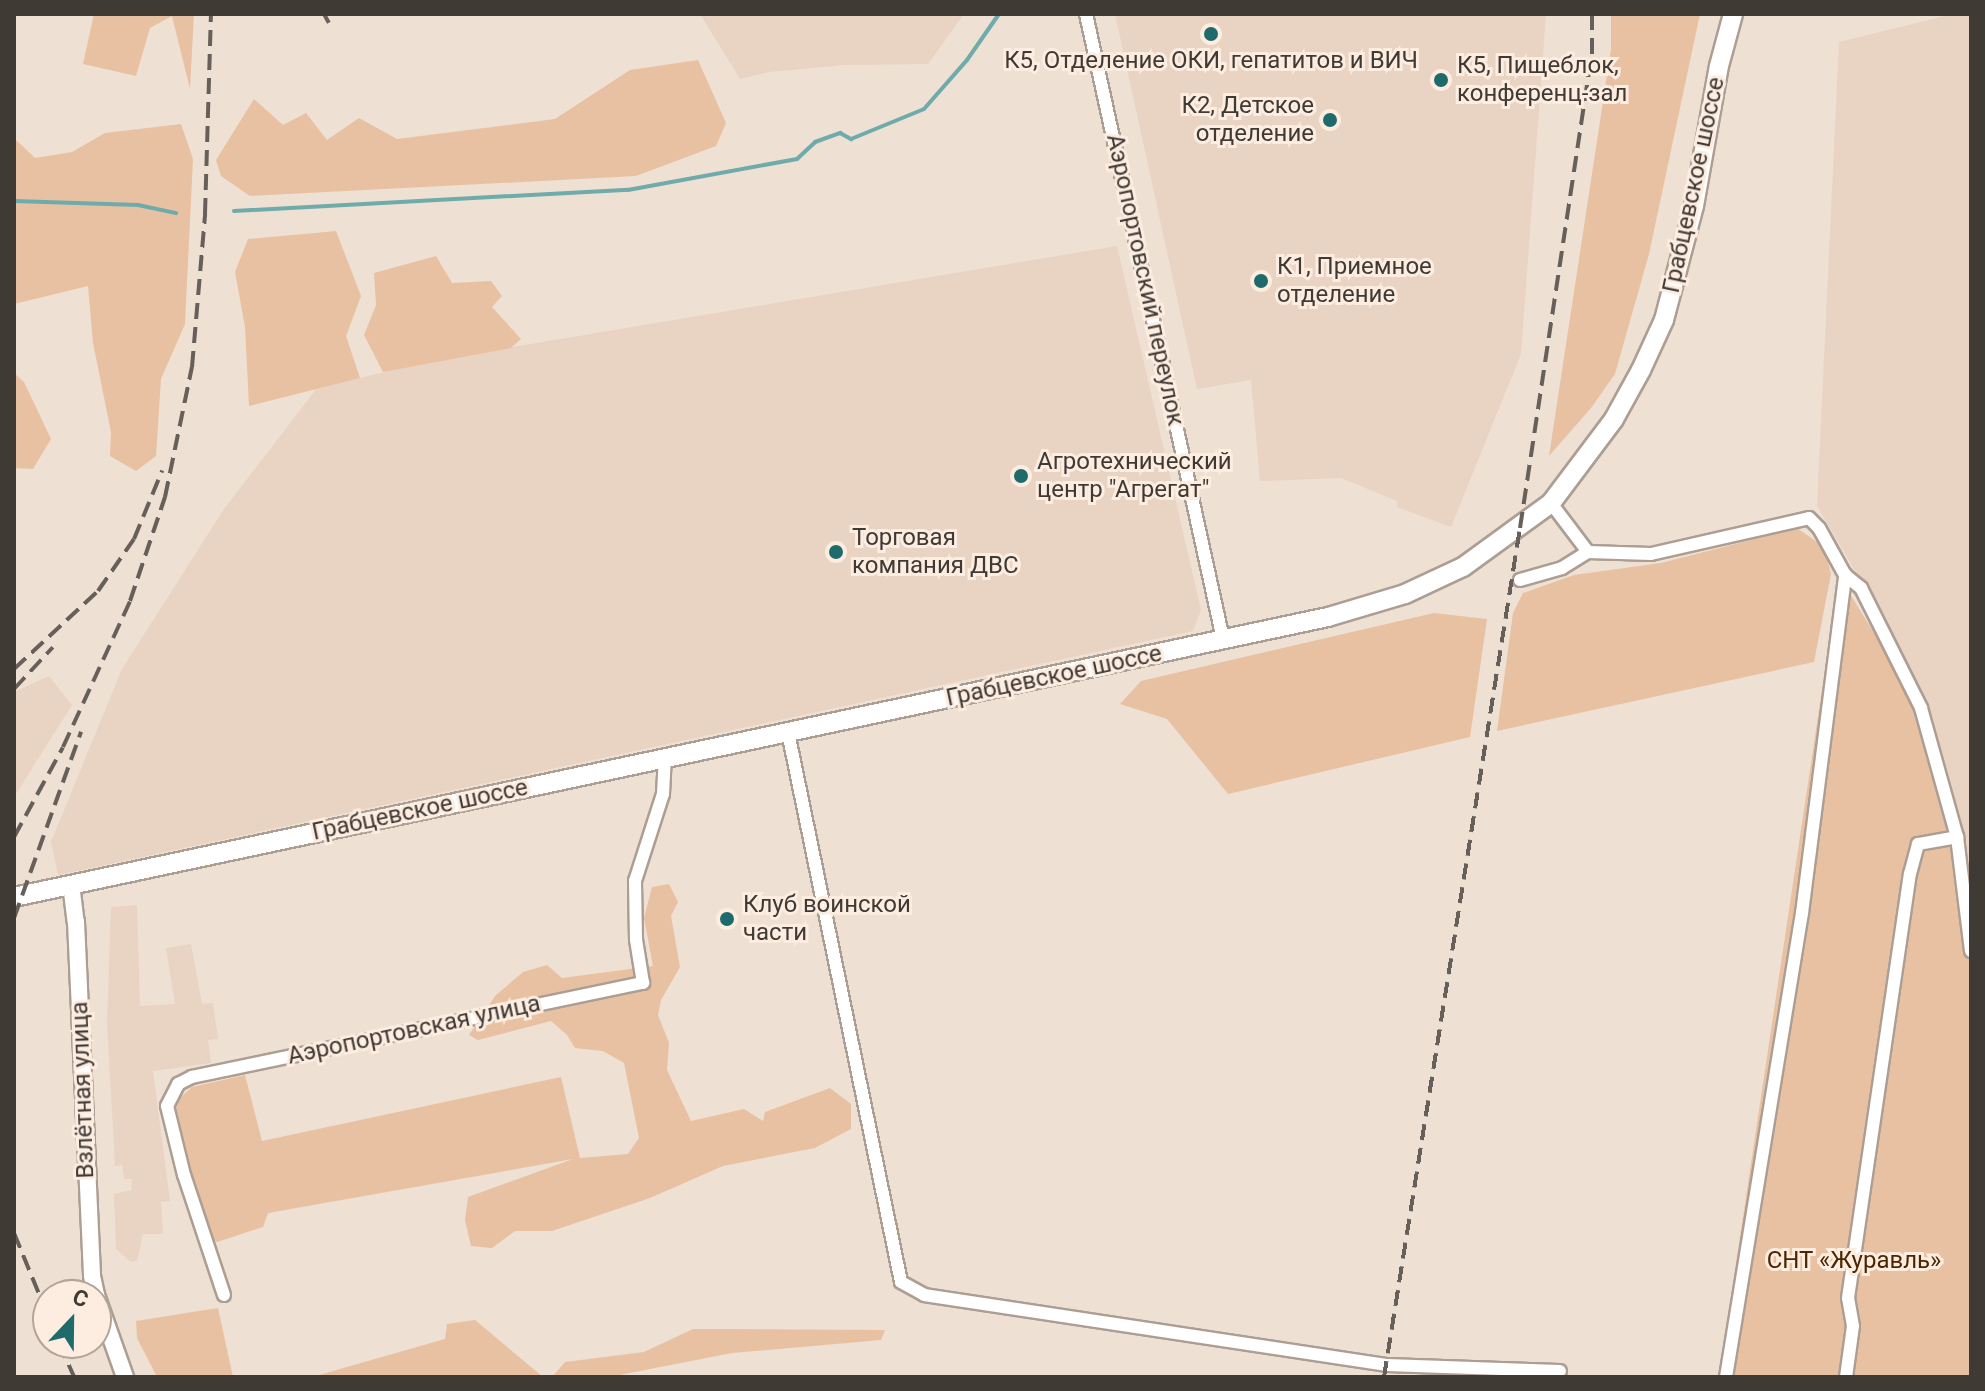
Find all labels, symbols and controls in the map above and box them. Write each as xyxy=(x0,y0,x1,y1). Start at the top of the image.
marker: К5, Отделение ОКИ, гепатитов и ВИЧ xyxy=(1202,25,1220,43)
place label: К5, Отделение ОКИ, гепатитов и ВИЧ xyxy=(1004,47,1418,75)
place label: К5, Пищеблок, конференц-зал xyxy=(1457,52,1627,108)
marker: К5, Пищеблок, конференц-зал xyxy=(1432,71,1450,89)
street label: Грабцевское шоссе xyxy=(1657,74,1731,296)
place label: К2, Детское отделение xyxy=(1181,92,1314,148)
marker: К2, Детское отделение xyxy=(1321,111,1339,129)
street label: Аэропортовский переулок xyxy=(1100,132,1190,428)
place label: К1, Приемное отделение xyxy=(1277,253,1432,309)
marker: К1, Приемное отделение xyxy=(1252,272,1270,290)
place label: Агротехнический центр "Агрегат" xyxy=(1037,448,1232,504)
marker: Агротехнический центр "Агрегат" xyxy=(1012,467,1030,485)
place label: Торговая компания ДВС xyxy=(852,524,1019,580)
marker: Торговая компания ДВС xyxy=(827,543,845,561)
street label: Грабцевское шоссе xyxy=(943,639,1165,713)
street label: Грабцевское шоссе xyxy=(309,773,531,847)
place label: Клуб воинской части xyxy=(743,891,911,947)
marker: Клуб воинской части xyxy=(718,910,736,928)
street label: Аэропортовская улица xyxy=(285,989,543,1071)
street label: Взлётная улица xyxy=(66,1001,100,1179)
park label: СНТ «Журавль» xyxy=(1766,1247,1942,1275)
north arrow xyxy=(32,1279,112,1359)
text: С xyxy=(69,1284,92,1312)

